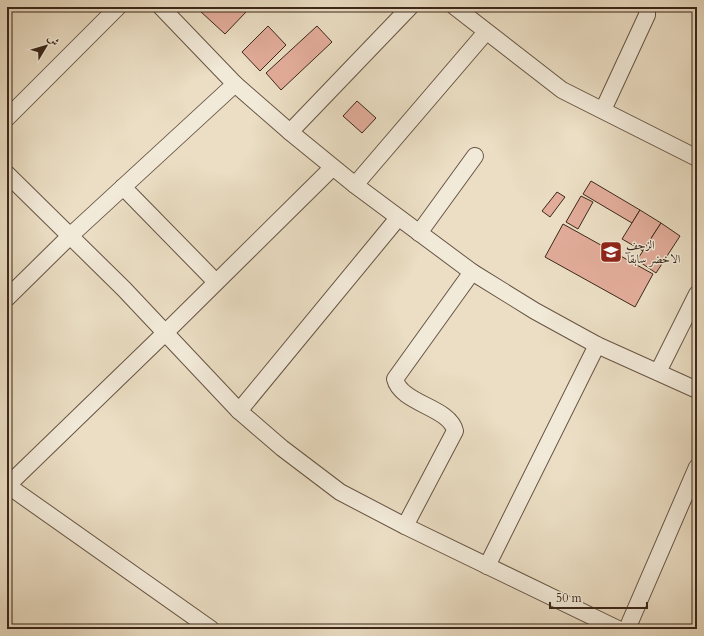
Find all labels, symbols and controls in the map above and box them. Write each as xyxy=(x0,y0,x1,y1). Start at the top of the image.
north arrow xyxy=(26,26,66,66)
text: ش xyxy=(44,31,63,49)
place label: الزحف الاخضر سابقآ xyxy=(625,237,681,267)
school or university icon: الزحف الاخضر سابقآ xyxy=(598,239,624,265)
scale bar xyxy=(550,584,647,610)
text: 50 m xyxy=(556,590,583,606)

